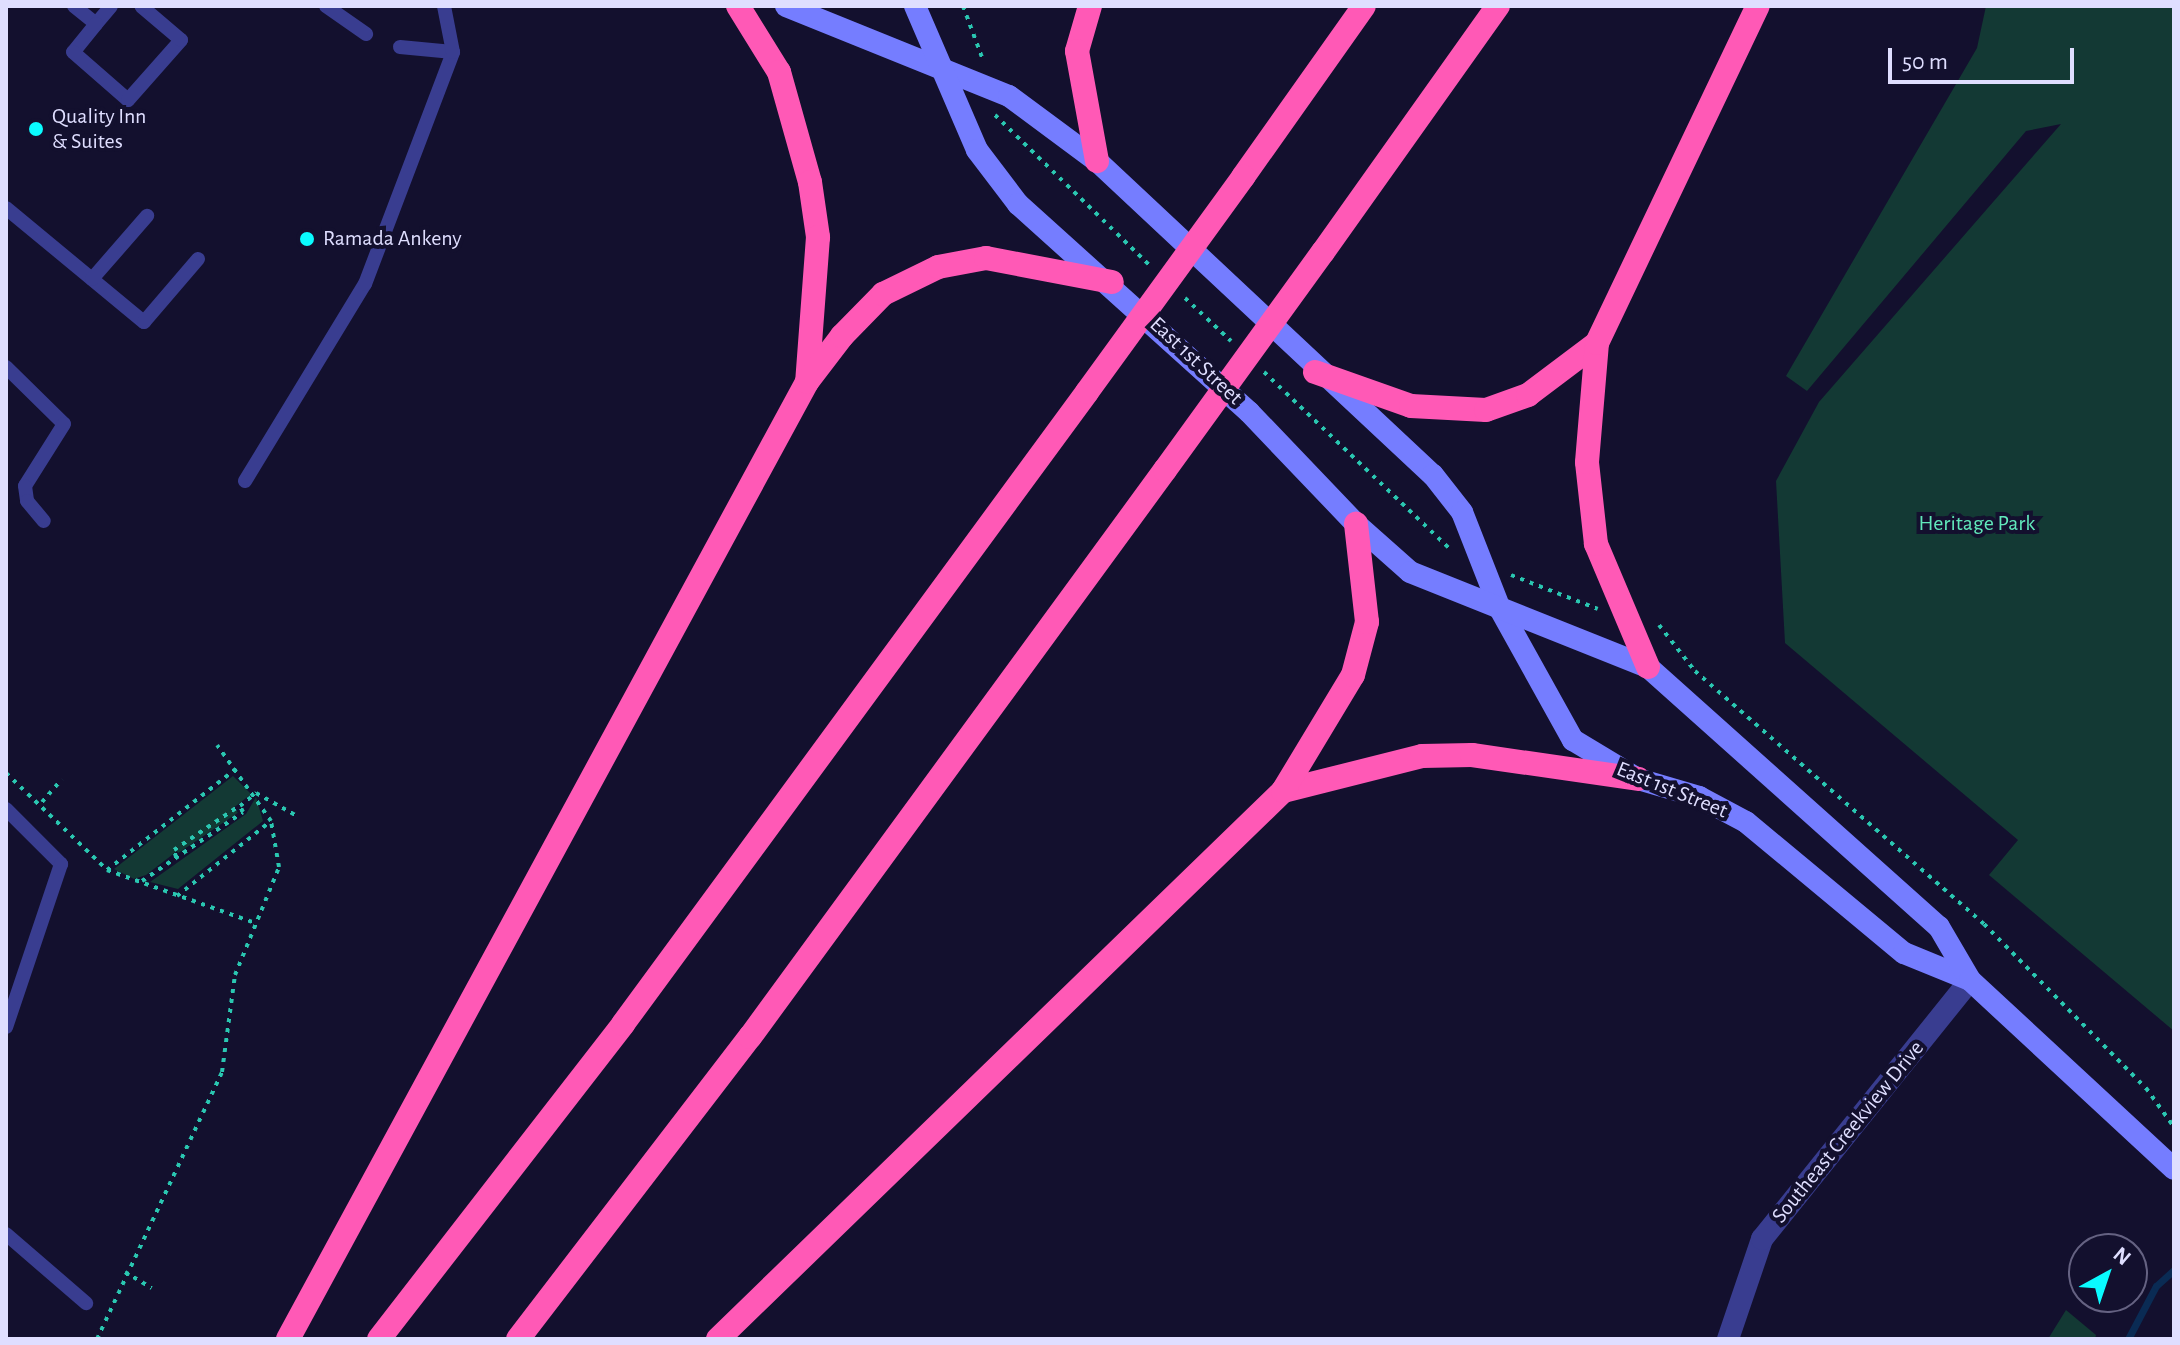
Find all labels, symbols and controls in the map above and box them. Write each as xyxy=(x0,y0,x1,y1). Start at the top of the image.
scale bar xyxy=(1892,32,2078,82)
text: 50 m xyxy=(1902,50,1948,74)
place label: Quality Inn & Suites xyxy=(52,103,146,154)
marker: Quality Inn & Suites xyxy=(27,120,45,138)
place label: Ramada Ankeny xyxy=(323,226,462,252)
marker: Ramada Ankeny xyxy=(298,230,316,248)
street label: East 1st Street xyxy=(1144,311,1248,411)
park label: Heritage Park xyxy=(1919,511,2035,537)
street label: East 1st Street xyxy=(1613,756,1731,824)
street label: Southeast Creekview Drive xyxy=(1766,1036,1930,1228)
north arrow xyxy=(2068,1233,2148,1313)
text: N xyxy=(2109,1243,2135,1269)

